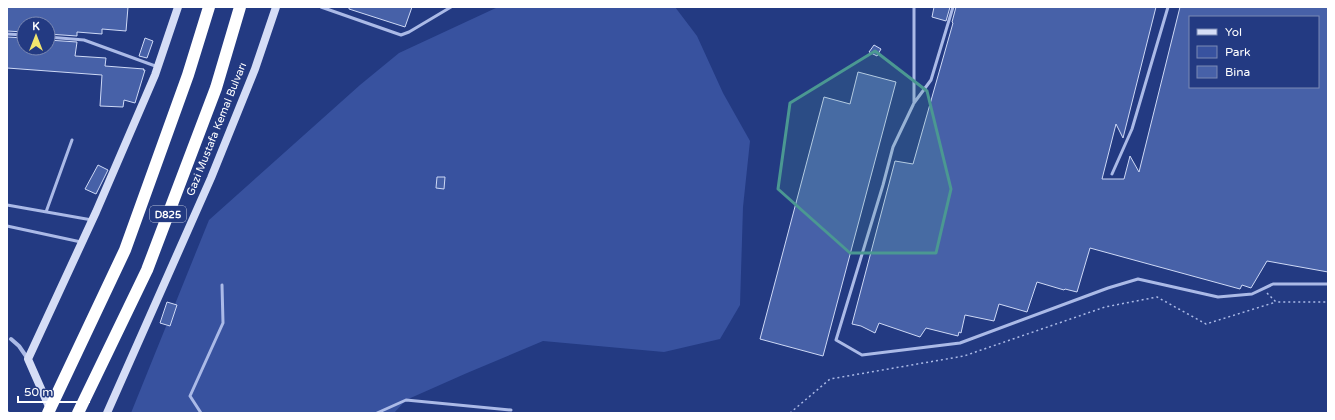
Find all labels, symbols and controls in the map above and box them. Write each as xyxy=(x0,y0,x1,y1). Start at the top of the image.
north arrow xyxy=(16,16,56,56)
legend xyxy=(1189,16,1319,88)
text: K xyxy=(32,20,40,33)
text: Yol xyxy=(1225,25,1242,39)
text: Park xyxy=(1225,45,1251,59)
street label: Gazi Mustafa Kemal Bulvarı xyxy=(184,61,249,198)
text: Bina xyxy=(1225,65,1250,79)
road number: D825 xyxy=(150,206,186,222)
scale bar xyxy=(18,378,89,404)
text: 50 m xyxy=(24,385,53,399)

